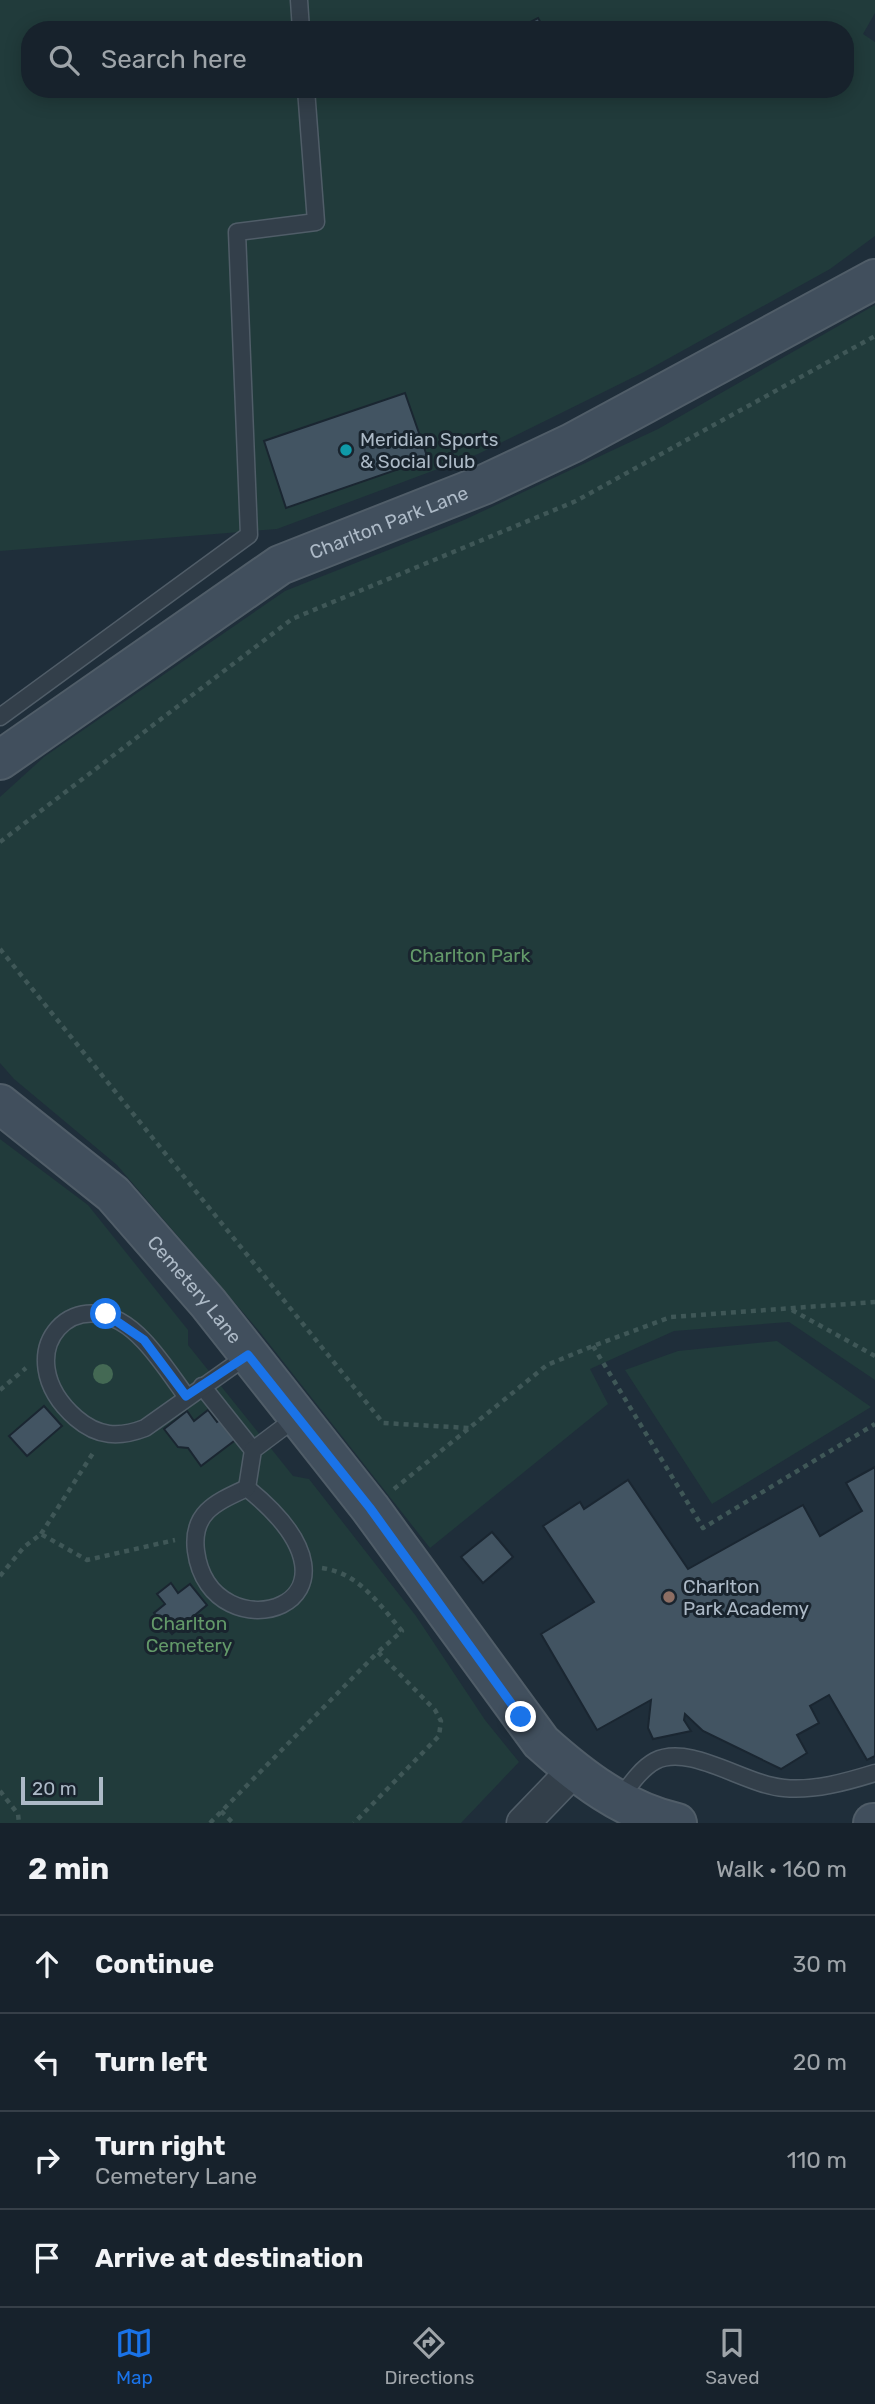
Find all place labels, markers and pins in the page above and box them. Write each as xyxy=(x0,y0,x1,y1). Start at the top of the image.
place label: Meridian Sports & Social Club xyxy=(360,428,499,473)
marker: Meridian Sports & Social Club xyxy=(338,442,354,458)
place label: Charlton Park Academy xyxy=(683,1575,809,1620)
marker: Charlton Park Academy xyxy=(661,1589,677,1605)

